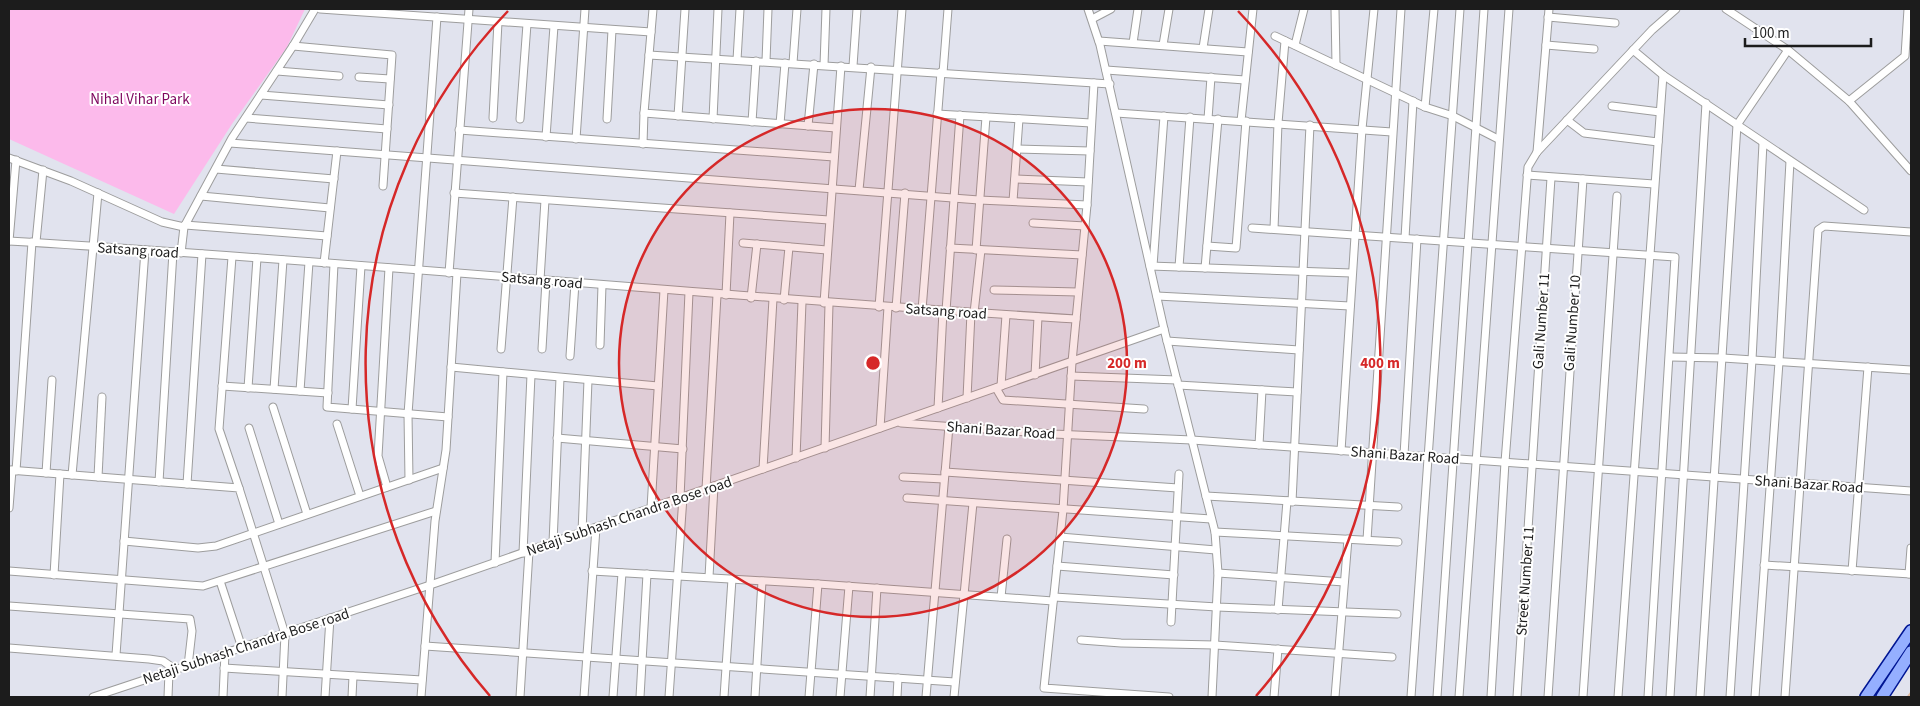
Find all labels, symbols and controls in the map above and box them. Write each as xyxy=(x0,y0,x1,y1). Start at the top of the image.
scale bar xyxy=(1745,15,1871,47)
text: 100 m xyxy=(1752,23,1790,44)
park label: Nihal Vihar Park xyxy=(90,89,190,110)
street label: Satsang road xyxy=(96,237,179,264)
street label: Satsang road xyxy=(500,266,584,295)
street label: Gali Number 11 xyxy=(1528,272,1555,370)
street label: Gali Number 10 xyxy=(1559,274,1586,372)
street label: Satsang road xyxy=(904,298,987,325)
text: 200 m xyxy=(1107,353,1147,374)
text: 400 m xyxy=(1360,353,1400,374)
centre of rings xyxy=(864,354,882,372)
street label: Shani Bazar Road xyxy=(946,416,1056,445)
street label: Shani Bazar Road xyxy=(1350,441,1460,470)
street label: Shani Bazar Road xyxy=(1754,470,1864,499)
street label: Netaji Subhash Chandra Bose road xyxy=(524,471,735,562)
street label: Street Number 11 xyxy=(1511,526,1540,637)
street label: Netaji Subhash Chandra Bose road xyxy=(140,603,352,690)

